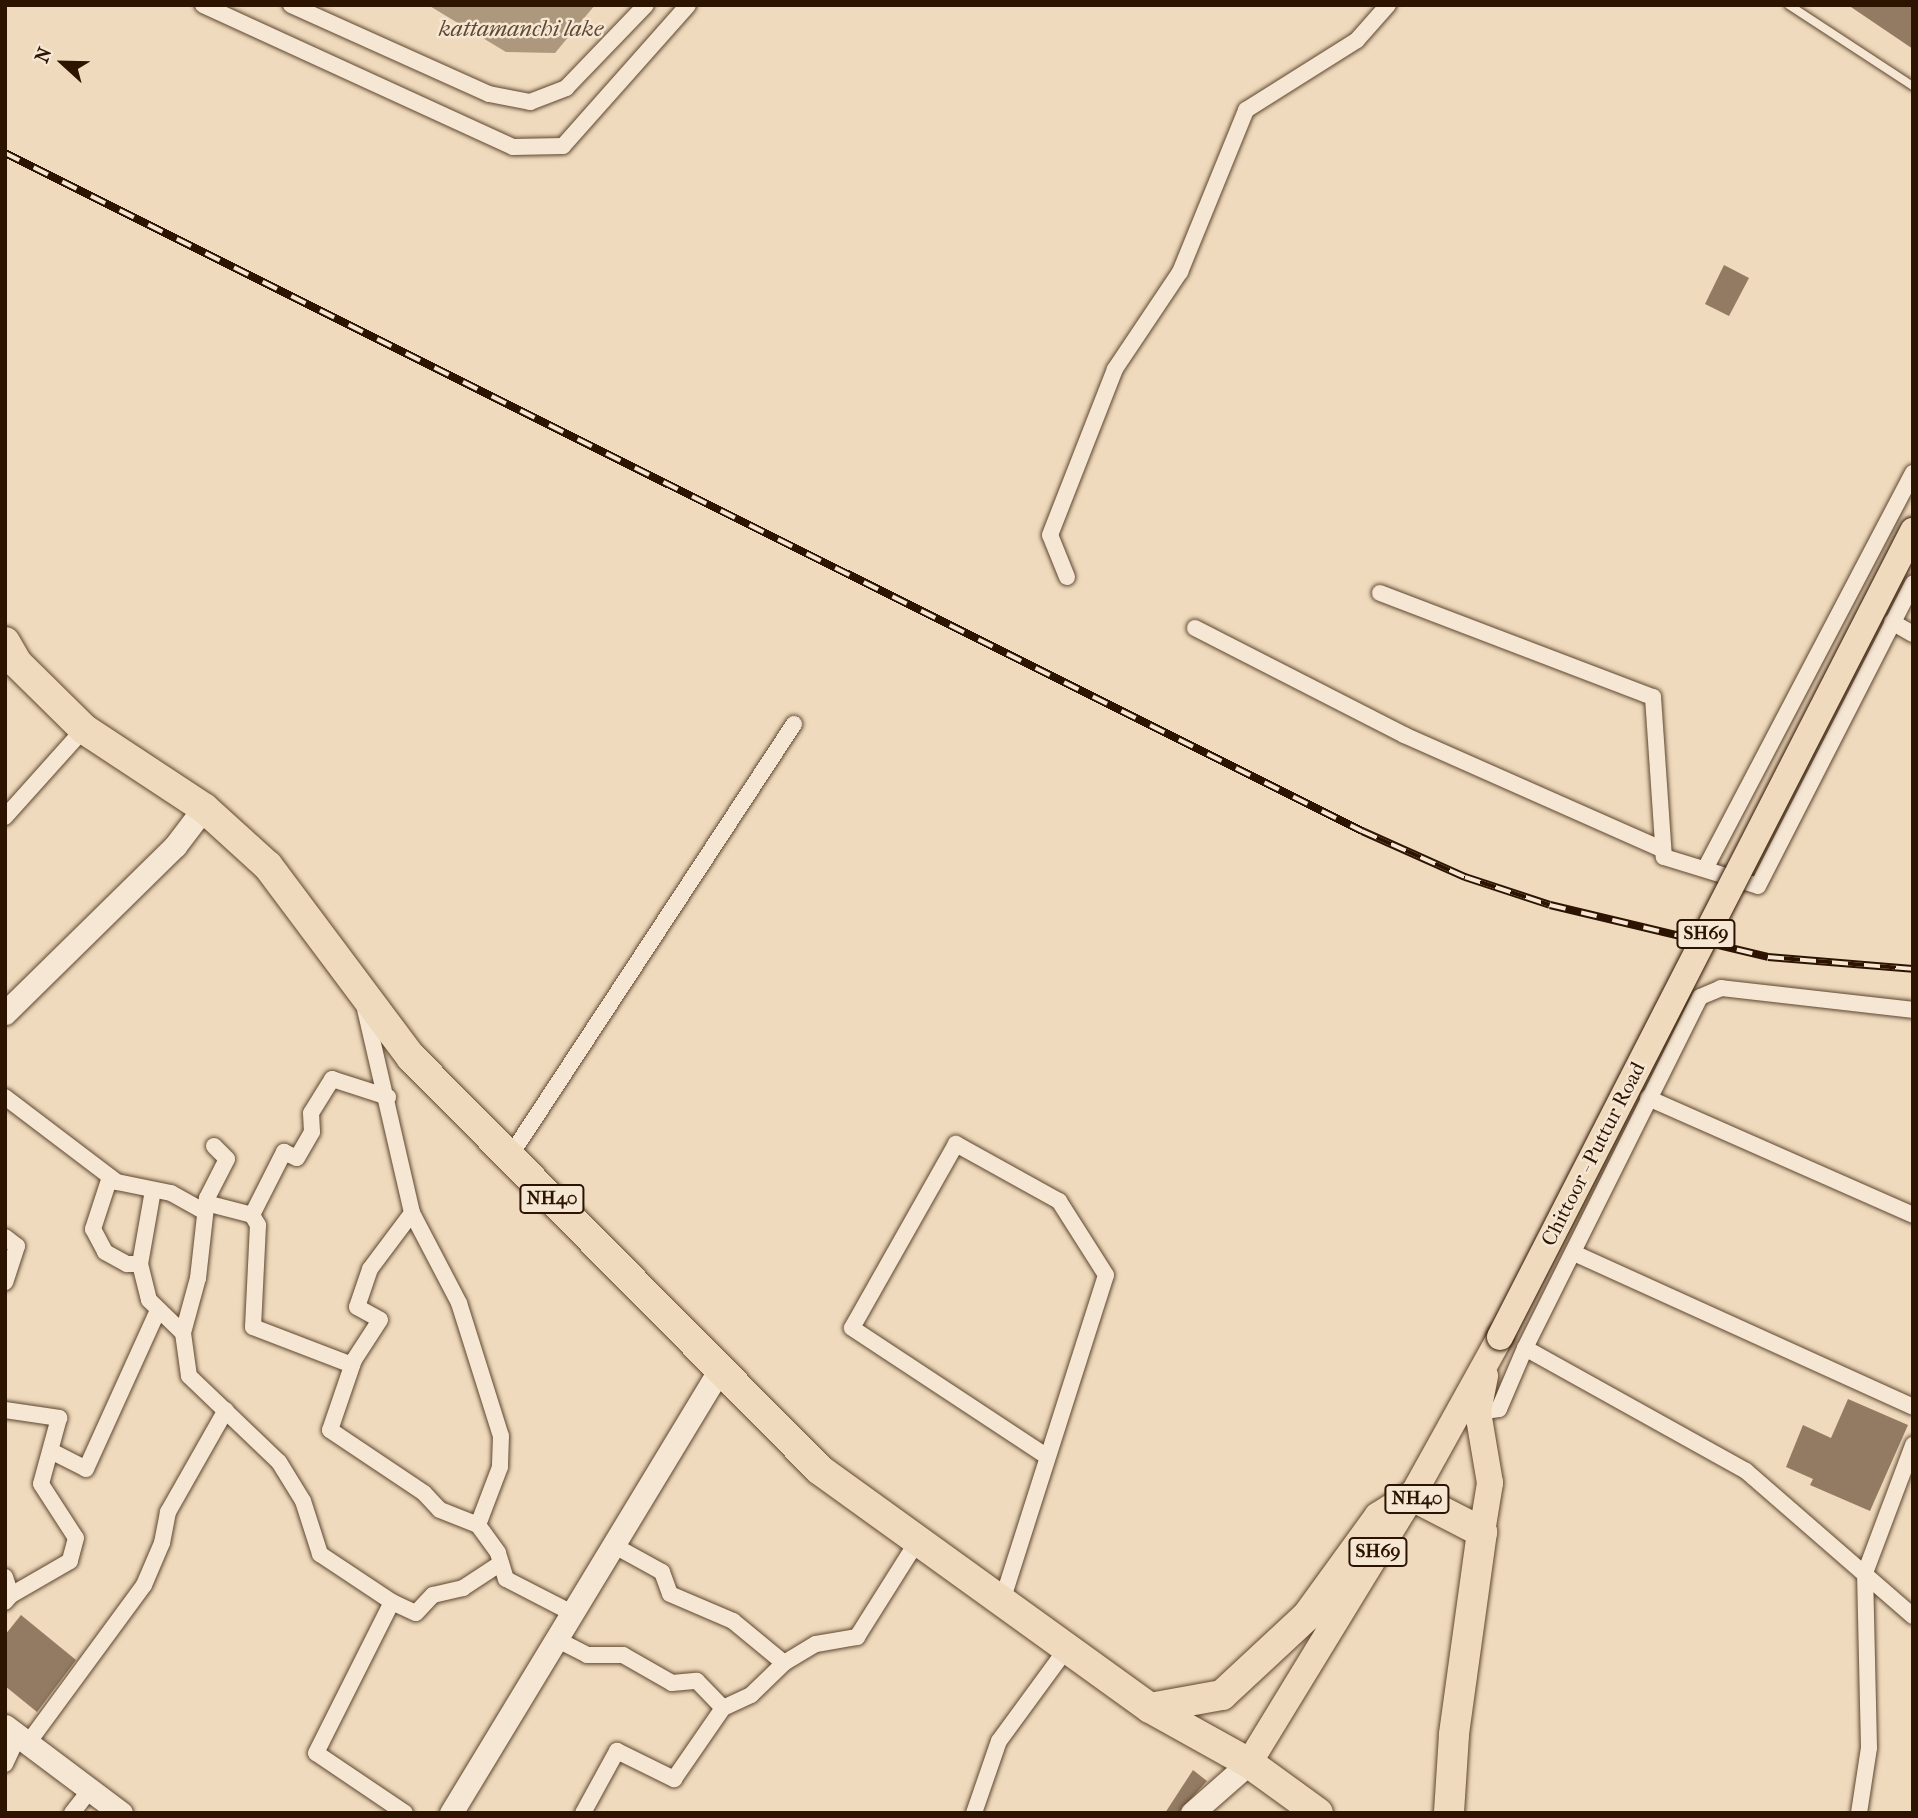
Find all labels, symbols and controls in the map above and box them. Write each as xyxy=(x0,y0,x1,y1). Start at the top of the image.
water label: kattamanchi lake xyxy=(439,15,603,43)
north arrow xyxy=(28,28,98,98)
text: N xyxy=(31,44,56,66)
road number: SH69 xyxy=(1676,918,1736,950)
street label: Chittoor - Puttur Road xyxy=(1536,1058,1650,1250)
road number: NH40 xyxy=(519,1184,585,1214)
road number: NH40 xyxy=(1384,1484,1450,1514)
road number: SH69 xyxy=(1348,1536,1408,1568)

